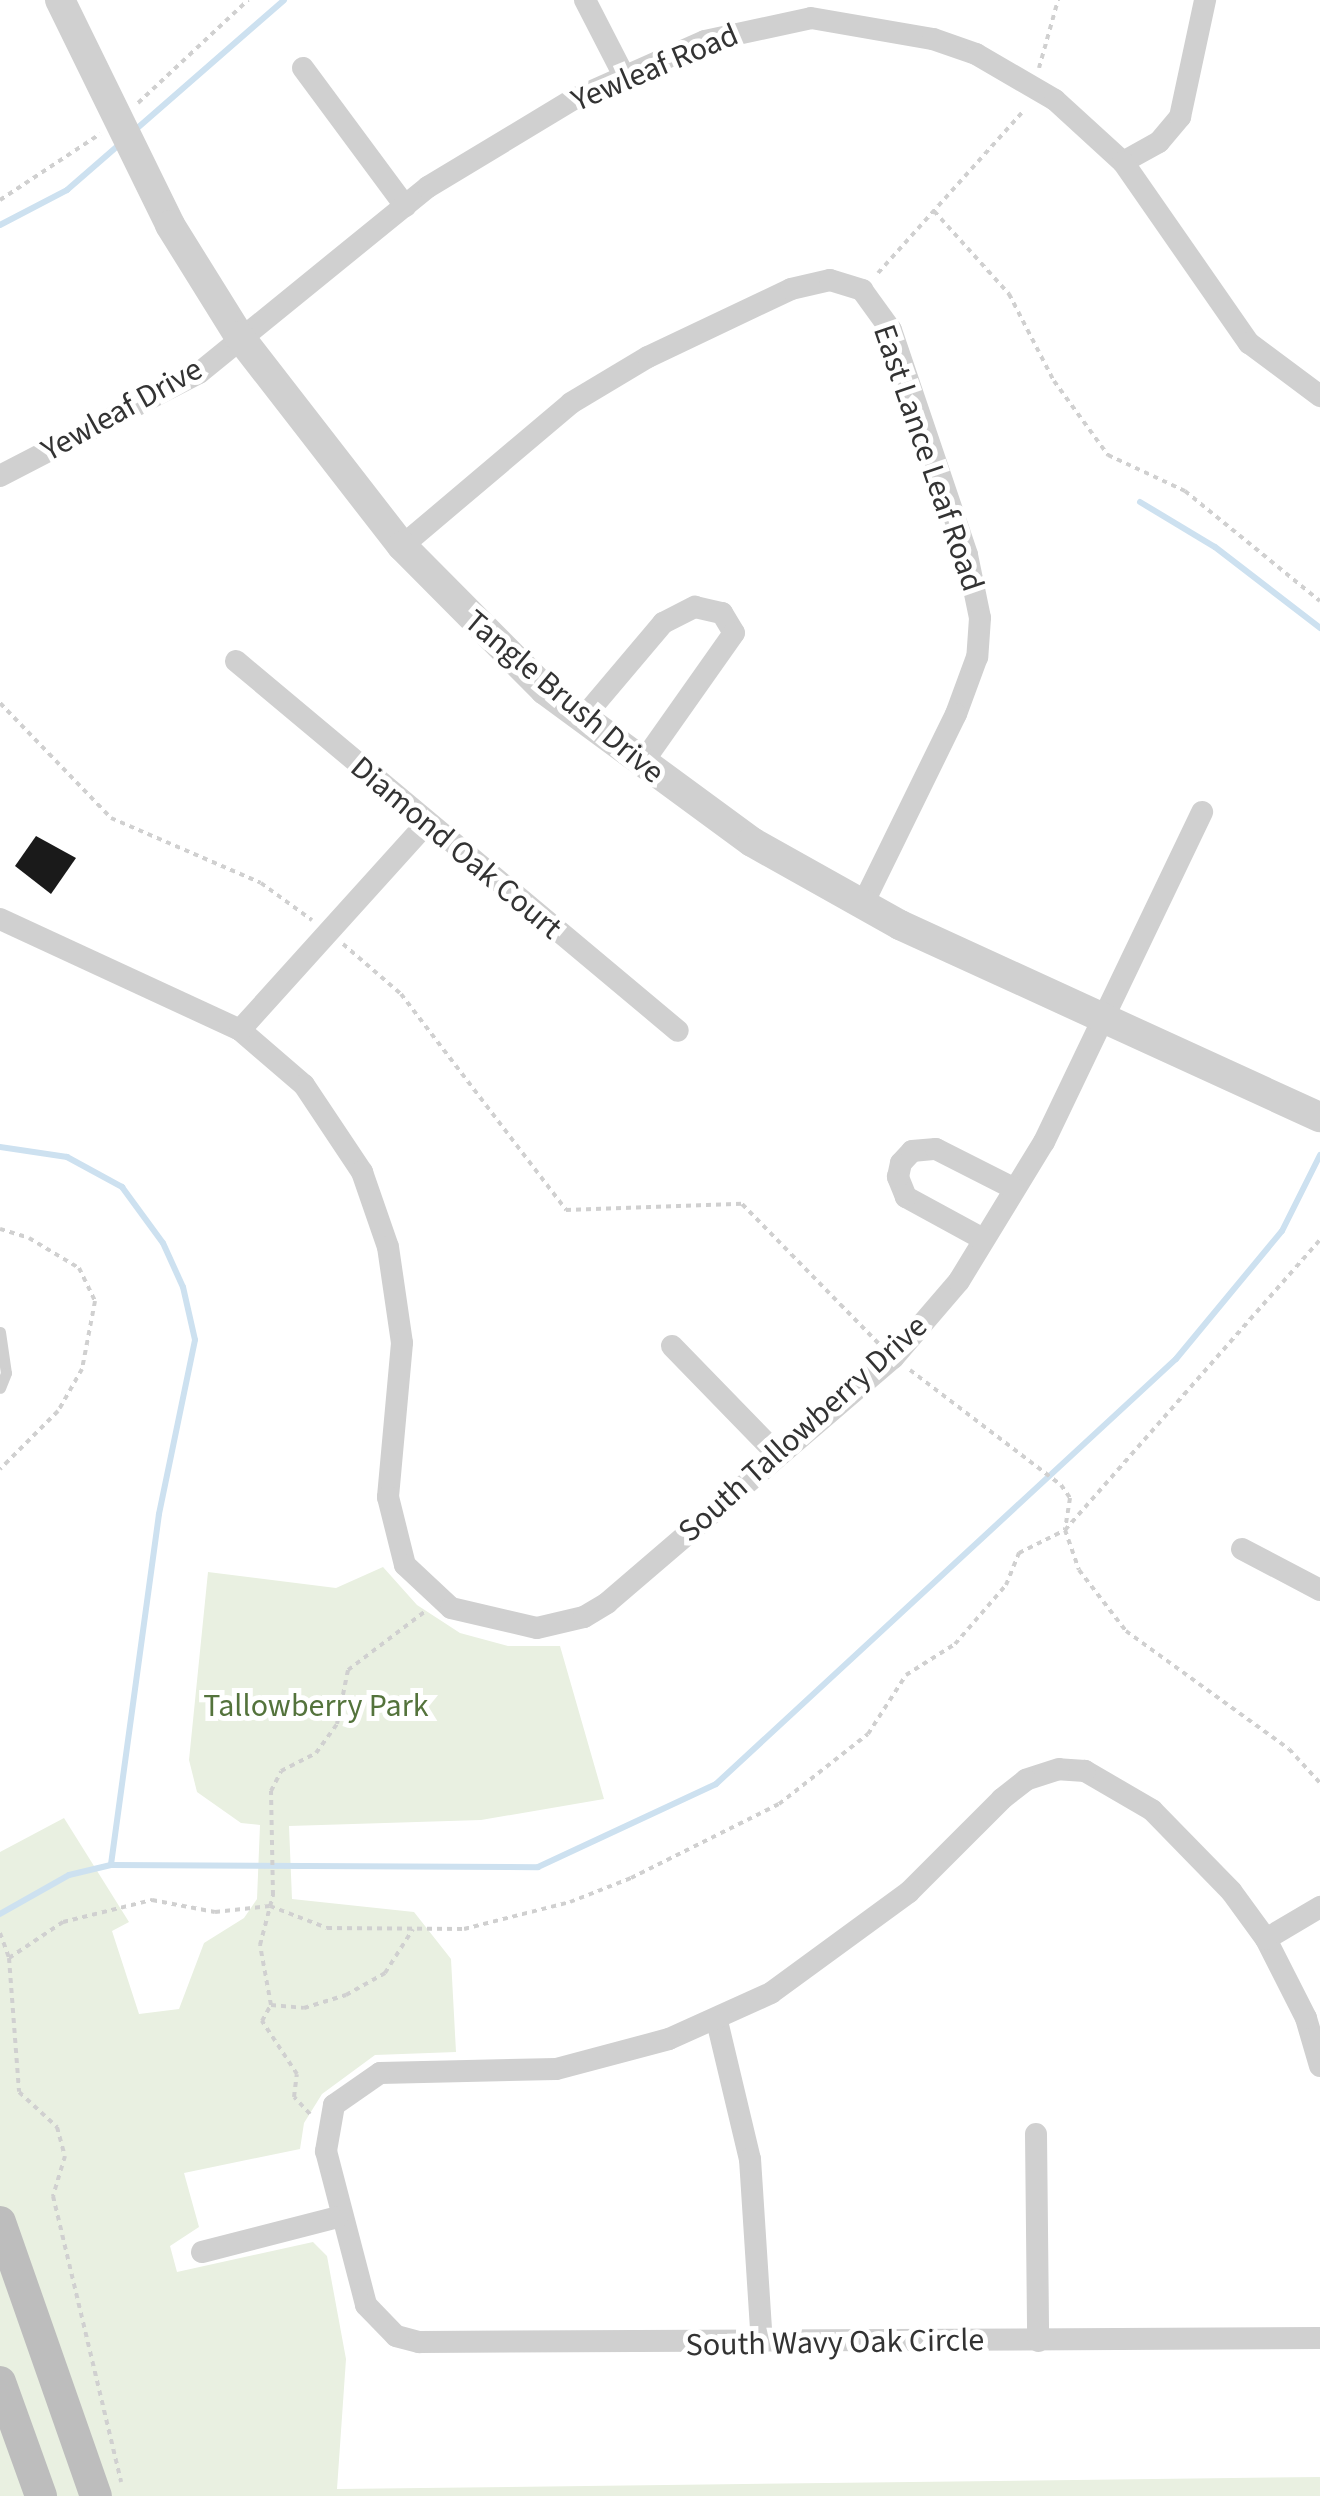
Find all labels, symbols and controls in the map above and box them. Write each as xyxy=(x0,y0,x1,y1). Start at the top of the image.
street label: Yewleaf Road xyxy=(566,16,744,120)
street label: East Lance Leaf Road xyxy=(864,320,992,596)
street label: Yewleaf Drive xyxy=(35,350,209,470)
street label: Tangle Brush Drive xyxy=(456,602,672,792)
street label: Diamond Oak Court xyxy=(343,749,569,947)
street label: South Tallowberry Drive xyxy=(671,1307,935,1551)
park label: Tallowberry Park xyxy=(203,1687,429,1725)
street label: South Wavy Oak Circle xyxy=(685,2321,985,2365)

